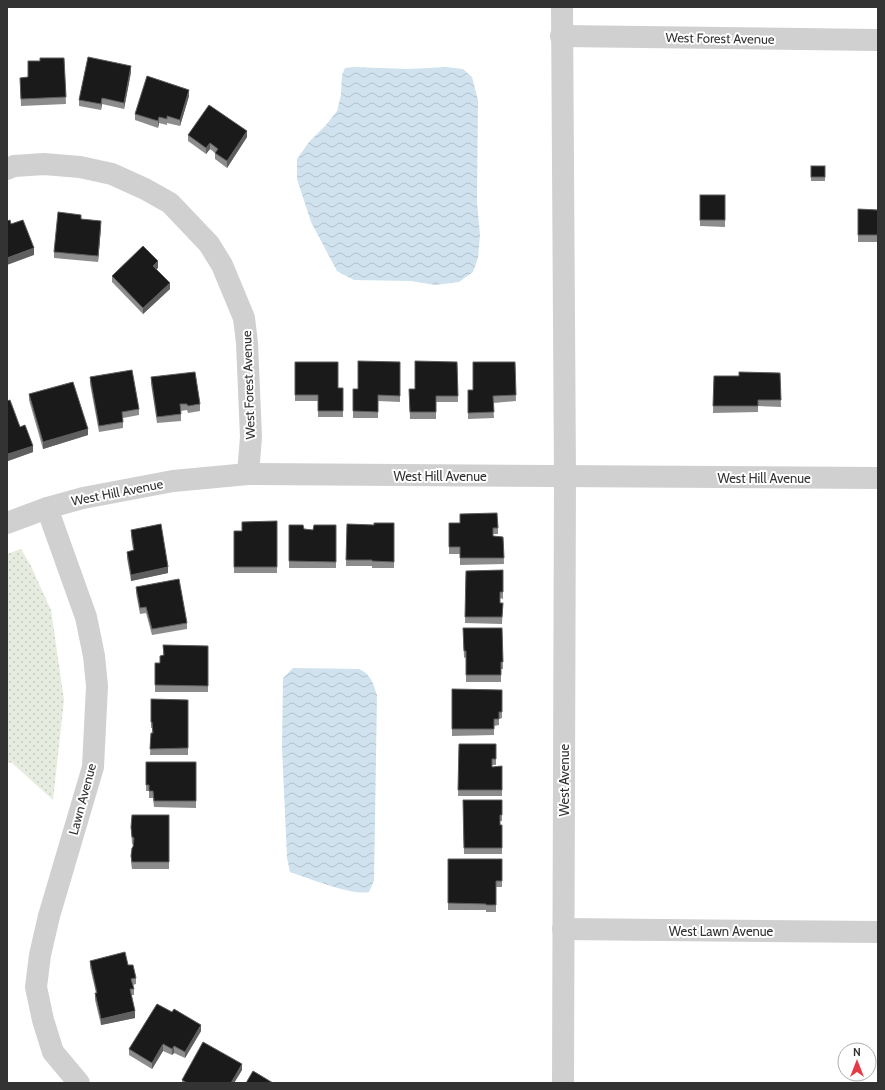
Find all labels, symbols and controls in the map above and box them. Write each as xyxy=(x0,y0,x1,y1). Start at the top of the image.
street label: West Forest Avenue xyxy=(665,29,775,47)
street label: West Forest Avenue xyxy=(238,330,258,440)
street label: West Hill Avenue xyxy=(393,468,487,484)
street label: West Hill Avenue xyxy=(717,470,811,486)
street label: West Hill Avenue xyxy=(70,475,165,509)
street label: West Avenue xyxy=(556,743,572,816)
street label: Lawn Avenue xyxy=(65,761,99,837)
street label: West Lawn Avenue xyxy=(669,923,774,939)
north arrow xyxy=(837,1042,877,1082)
text: N xyxy=(853,1045,861,1059)

